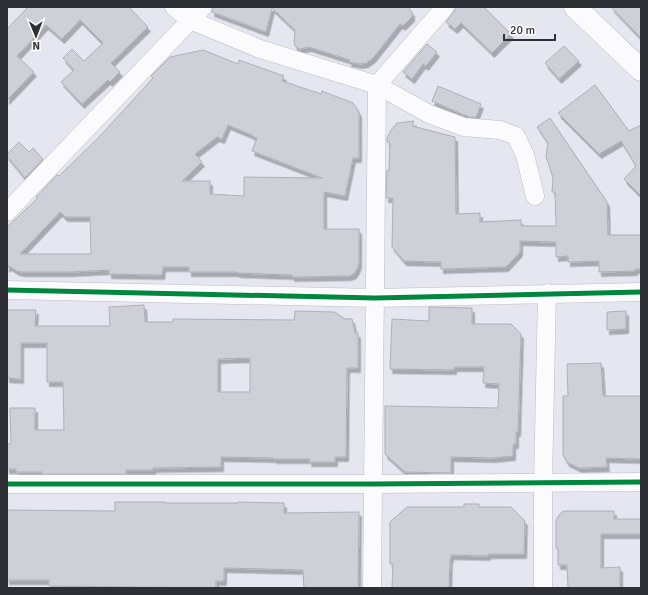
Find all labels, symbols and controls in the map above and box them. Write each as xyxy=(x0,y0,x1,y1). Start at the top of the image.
north arrow xyxy=(16,16,56,56)
scale bar xyxy=(504,16,555,42)
text: 20 m xyxy=(510,23,535,38)
text: N xyxy=(32,39,40,52)

